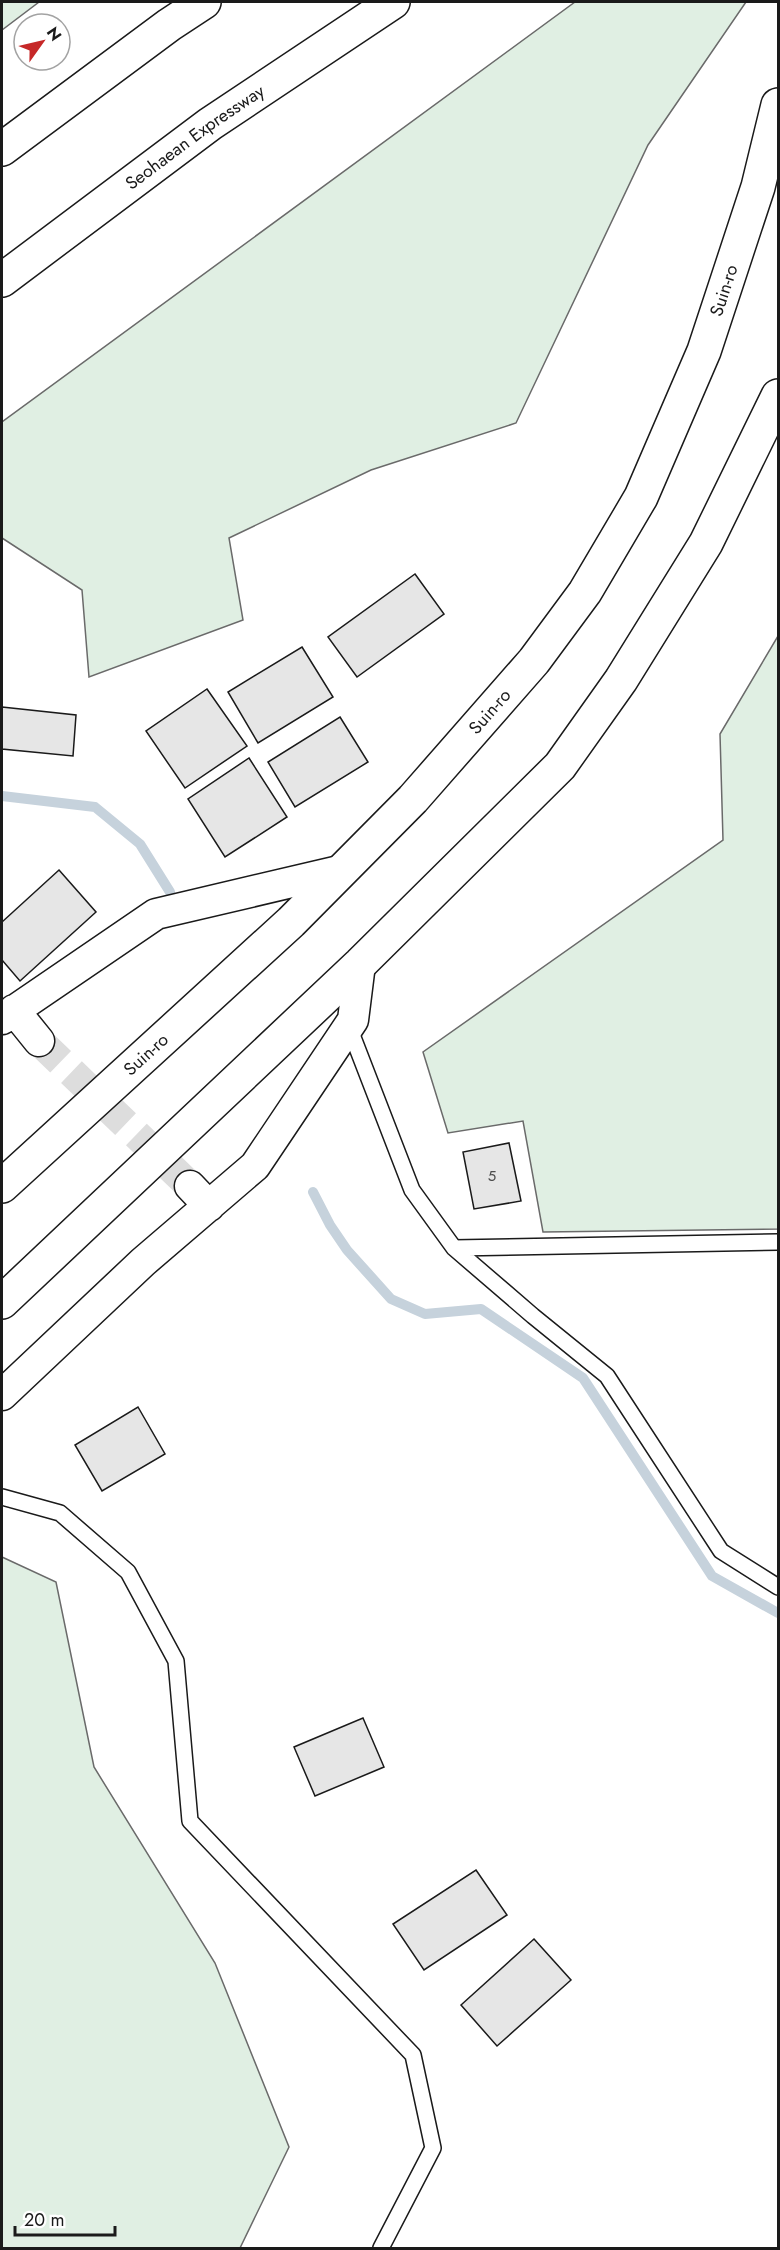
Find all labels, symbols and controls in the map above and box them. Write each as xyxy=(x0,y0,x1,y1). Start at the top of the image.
north arrow xyxy=(12,12,72,72)
text: N xyxy=(41,22,67,46)
street label: Seohaean Expressway xyxy=(120,78,270,196)
street label: Suin-ro xyxy=(703,261,745,320)
street label: Suin-ro xyxy=(462,683,517,740)
street label: Suin-ro xyxy=(118,1027,174,1082)
house number: 5 xyxy=(488,1165,496,1187)
scale bar xyxy=(15,2199,116,2237)
text: 20 m xyxy=(24,2207,64,2233)

